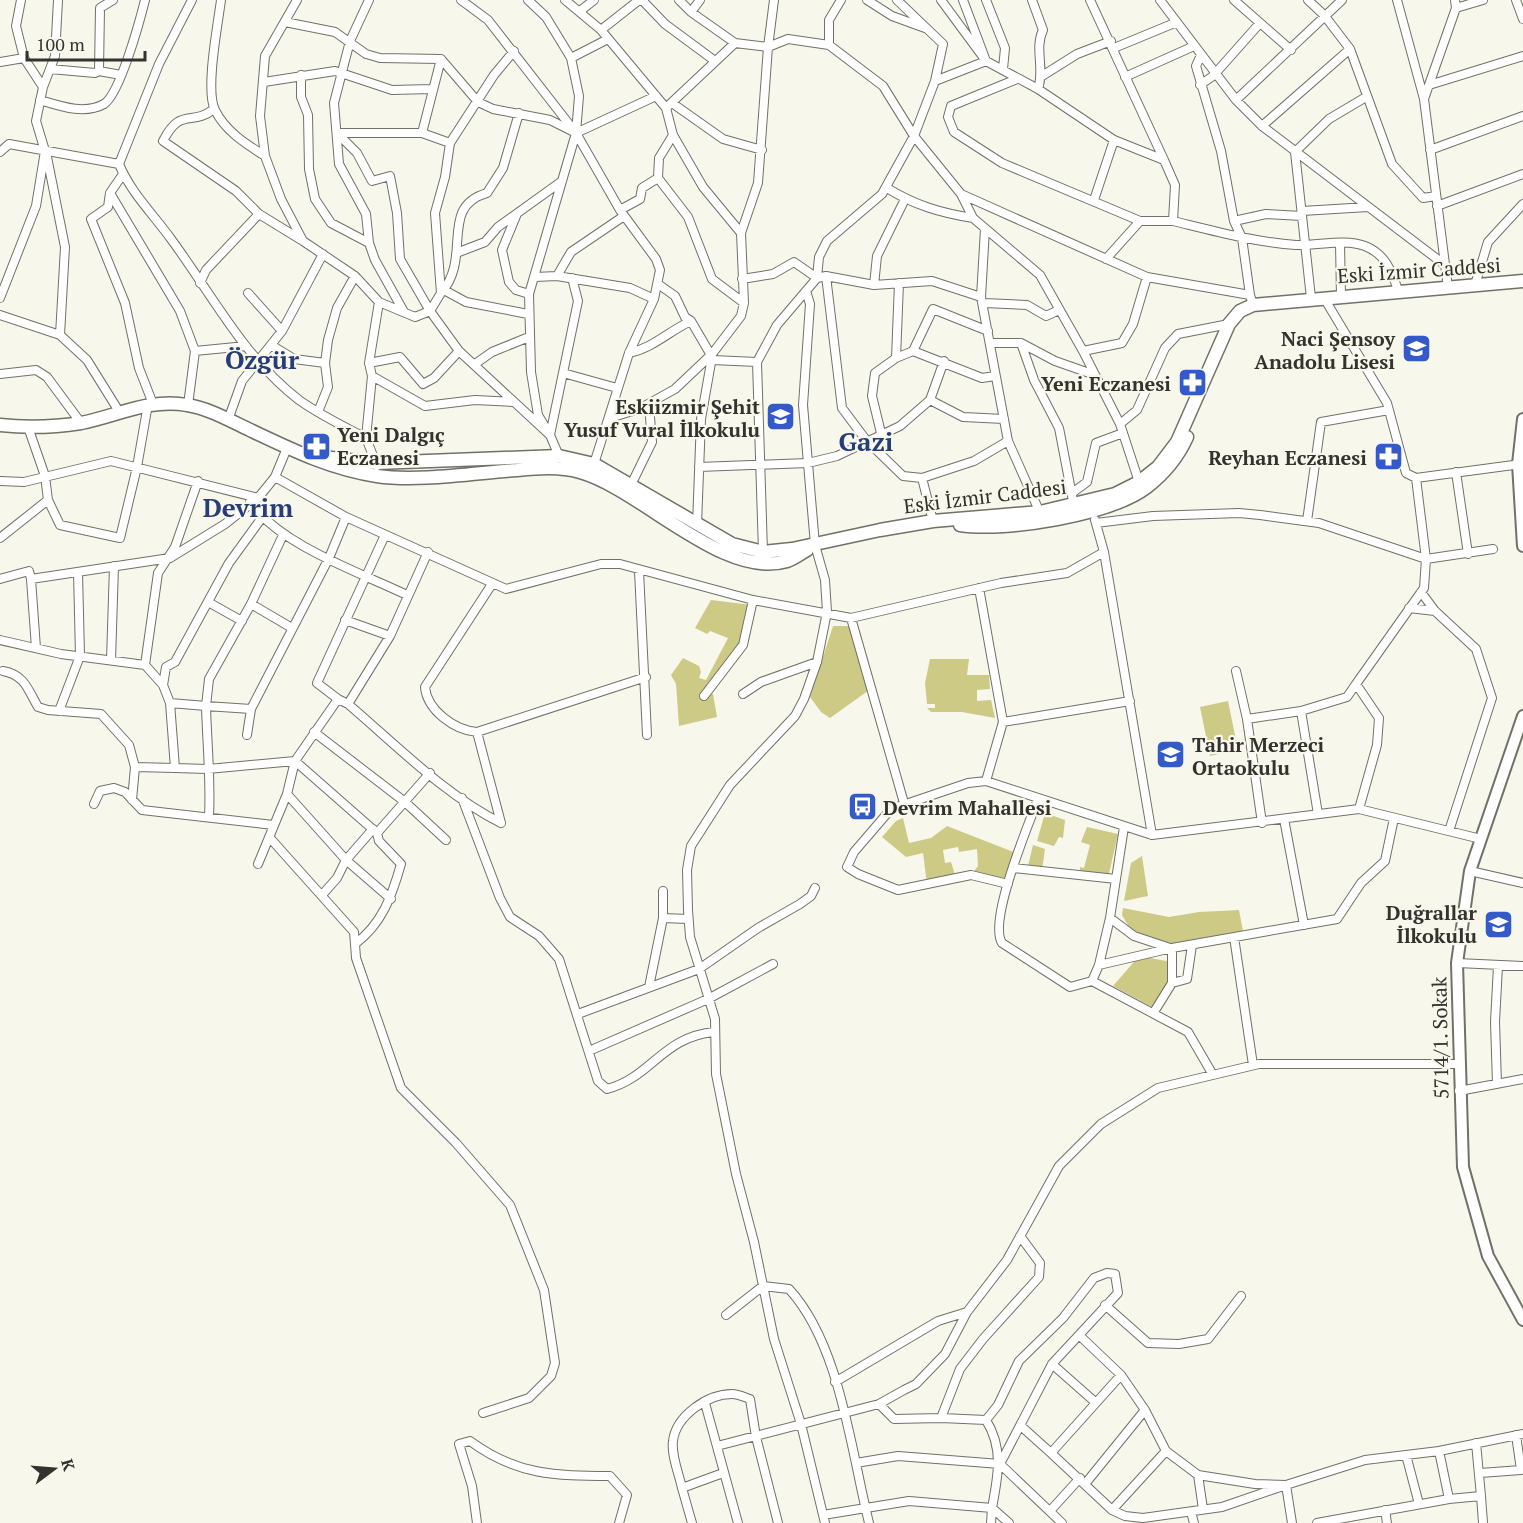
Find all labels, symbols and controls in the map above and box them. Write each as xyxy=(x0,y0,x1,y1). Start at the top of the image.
scale bar xyxy=(27,24,146,62)
text: 100 m xyxy=(36,32,85,56)
street label: Eski İzmir Caddesi xyxy=(1336,251,1502,289)
place label: Naci Şensoy Anadolu Lisesi xyxy=(1254,325,1395,375)
school or university icon: Naci Şensoy Anadolu Lisesi xyxy=(1400,333,1432,365)
district label: Özgür xyxy=(225,342,300,376)
pharmacy icon: Yeni Eczanesi xyxy=(1176,367,1208,399)
place label: Yeni Eczanesi xyxy=(1041,370,1171,397)
place label: Eskiizmir Şehit Yusuf Vural İlkokulu xyxy=(564,393,761,443)
school or university icon: Eskiizmir Şehit Yusuf Vural İlkokulu xyxy=(765,401,797,433)
place label: Yeni Dalgıç Eczanesi xyxy=(337,421,445,471)
district label: Gazi xyxy=(839,424,893,458)
pharmacy icon: Yeni Dalgıç Eczanesi xyxy=(300,430,332,462)
pharmacy icon: Reyhan Eczanesi xyxy=(1372,441,1404,473)
place label: Reyhan Eczanesi xyxy=(1208,444,1367,471)
street label: Eski İzmir Caddesi xyxy=(902,473,1068,519)
district label: Devrim xyxy=(203,490,293,524)
place label: Tahir Merzeci Ortaokulu xyxy=(1192,731,1325,781)
school or university icon: Tahir Merzeci Ortaokulu xyxy=(1155,739,1187,771)
bus stop icon: Devrim Mahallesi xyxy=(846,791,878,823)
place label: Devrim Mahallesi xyxy=(883,794,1052,821)
place label: Duğrallar İlkokulu xyxy=(1386,899,1478,949)
school or university icon: Duğrallar İlkokulu xyxy=(1482,908,1514,940)
street label: 5714/1. Sokak xyxy=(1425,976,1455,1099)
north arrow xyxy=(24,1439,84,1499)
text: K xyxy=(56,1456,81,1474)

